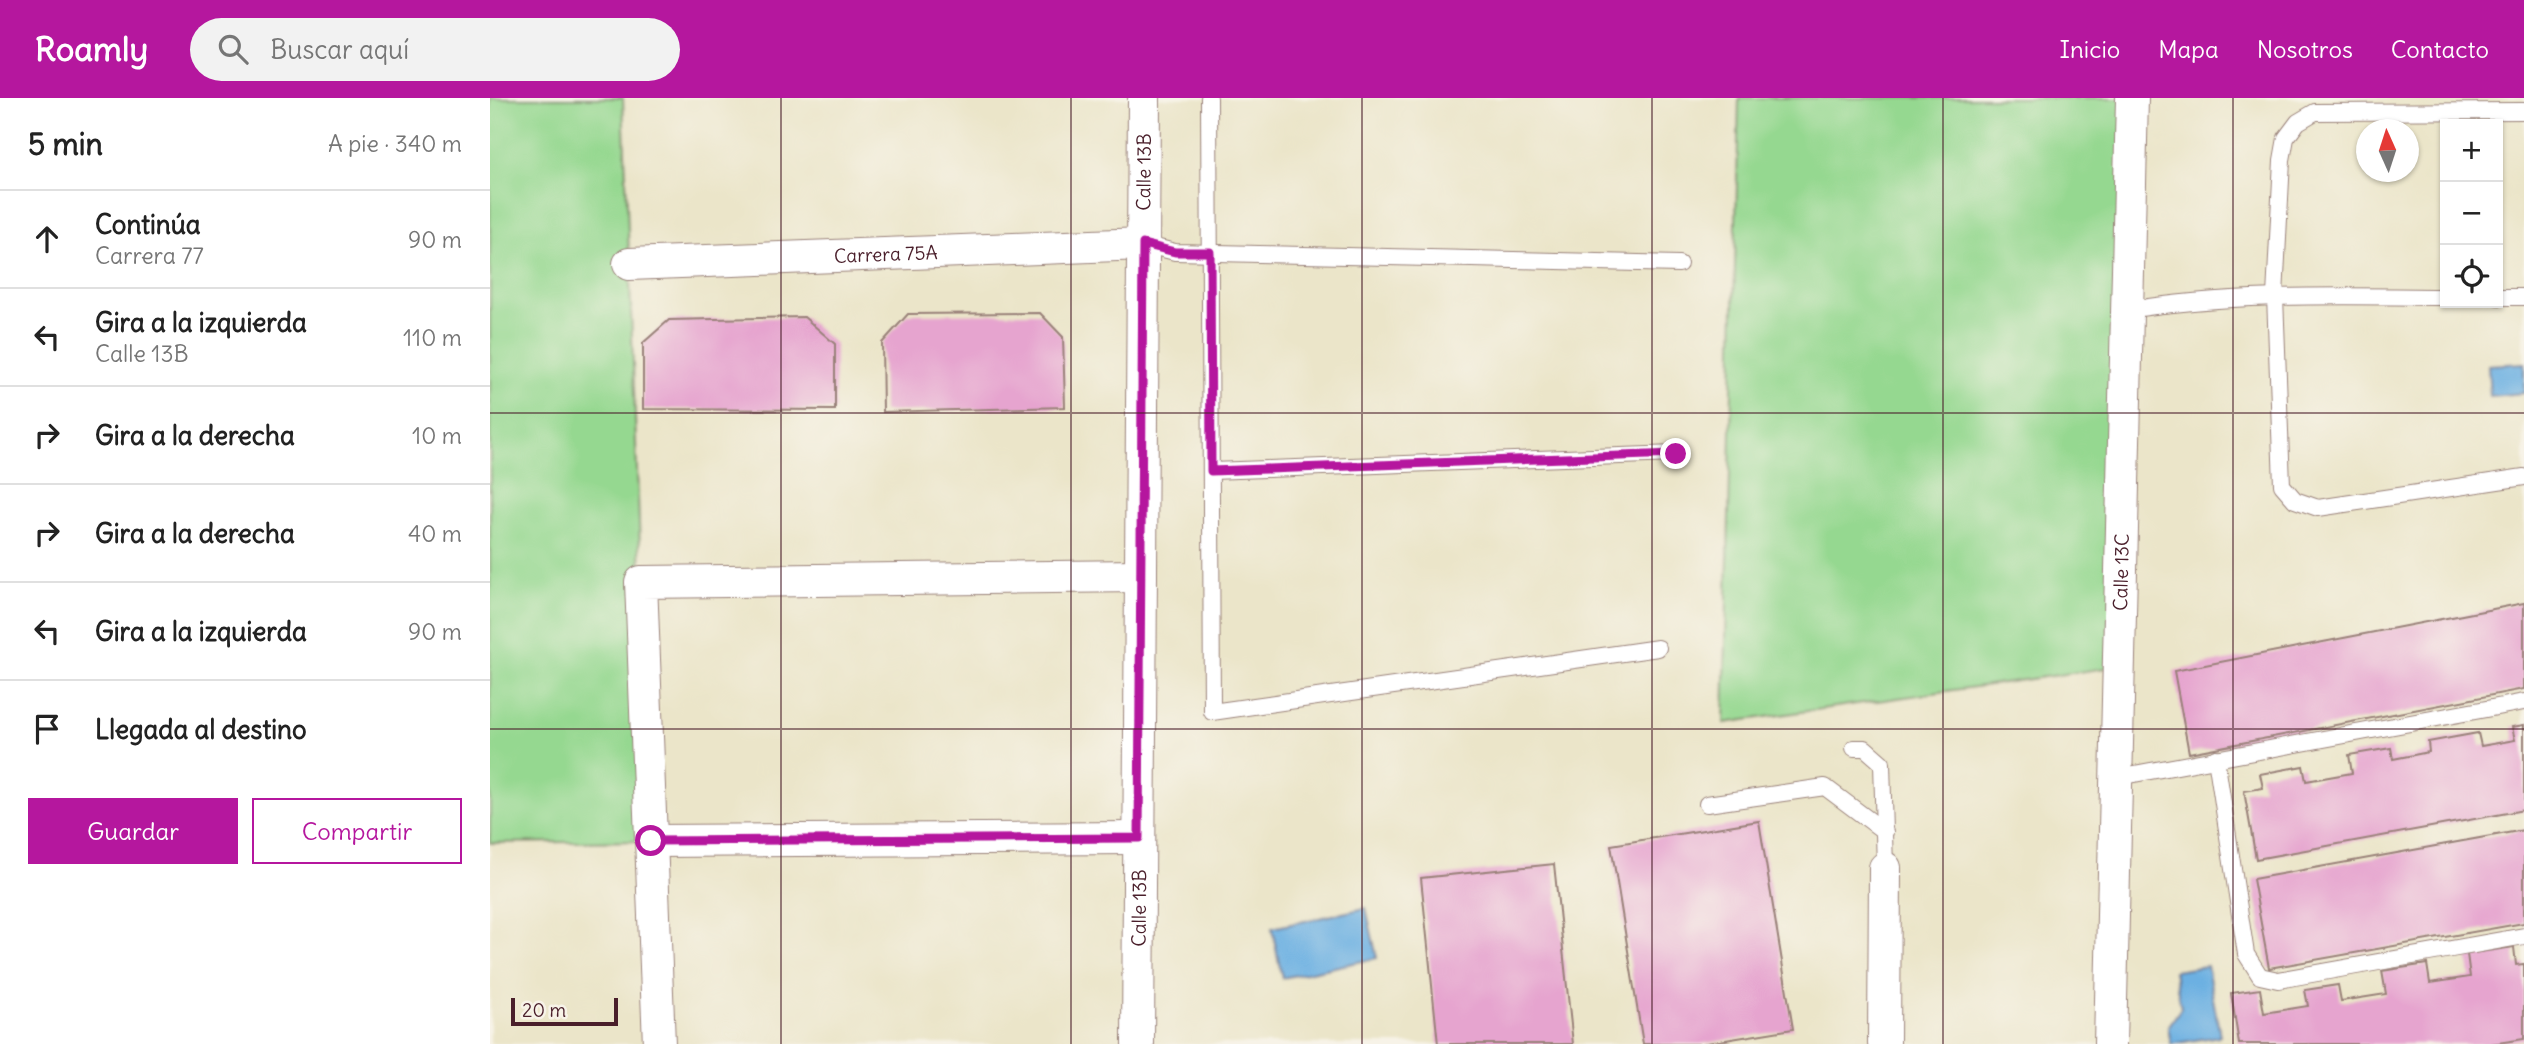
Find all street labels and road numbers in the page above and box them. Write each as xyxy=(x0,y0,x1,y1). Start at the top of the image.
street label: Calle 13B xyxy=(1131,133,1156,211)
street label: Carrera 75A xyxy=(833,240,938,268)
street label: Calle 13C xyxy=(2108,533,2134,611)
street label: Calle 13B xyxy=(1127,869,1151,947)

